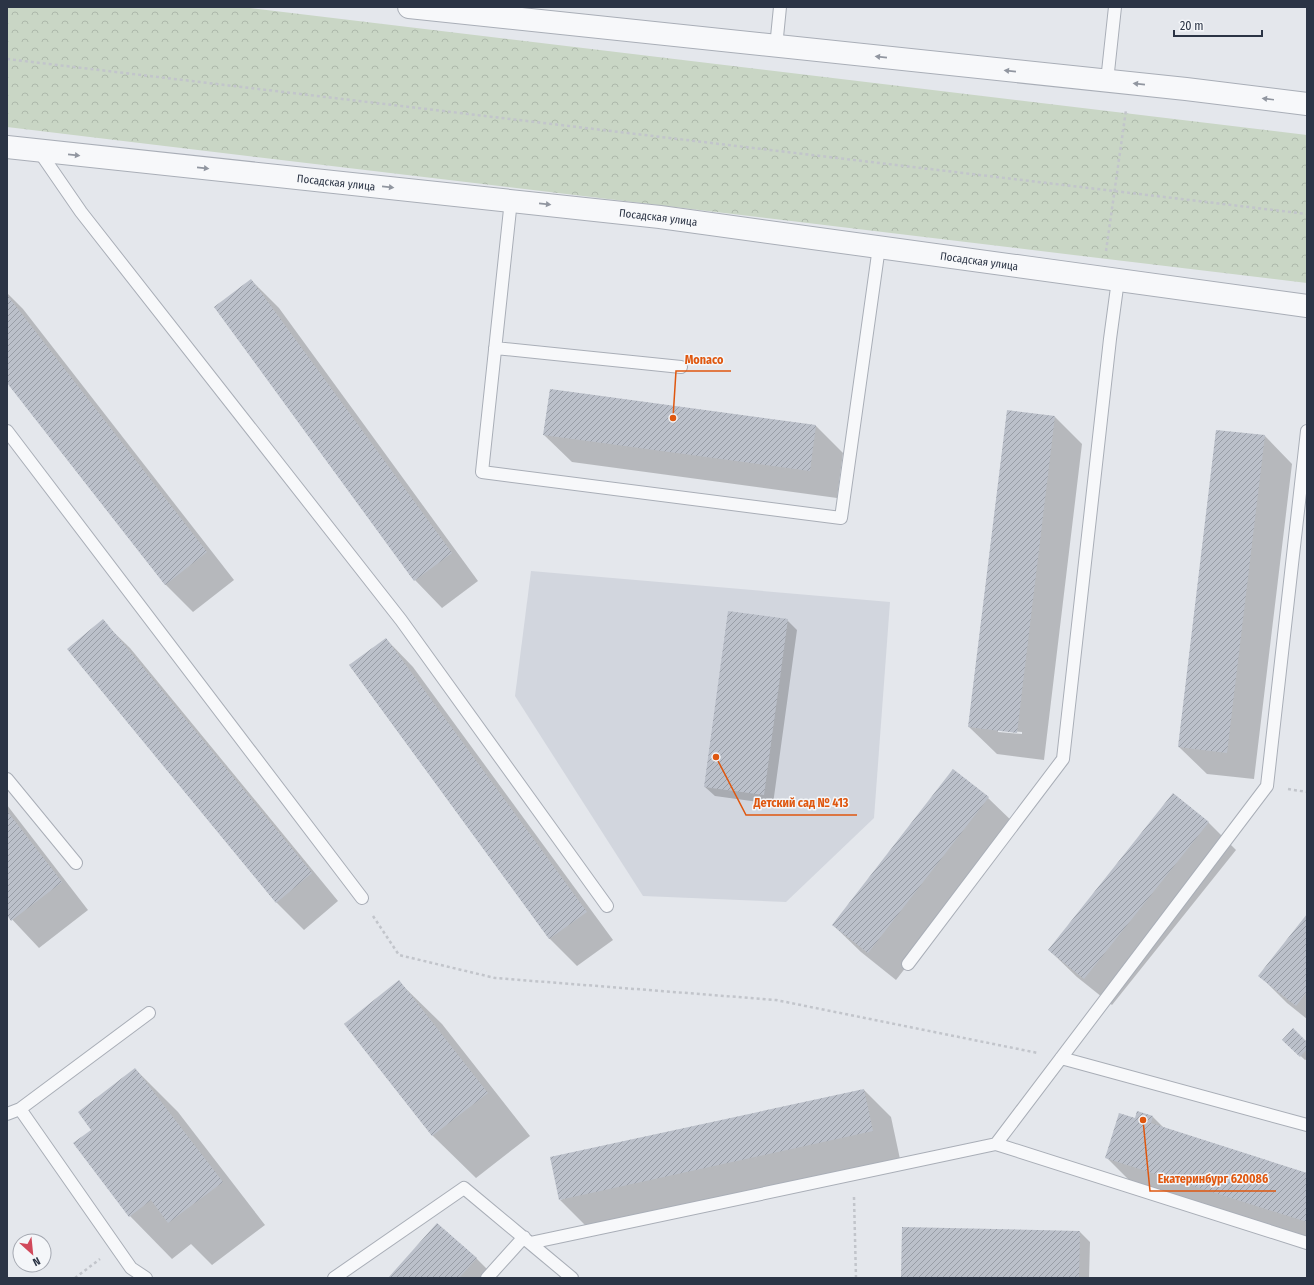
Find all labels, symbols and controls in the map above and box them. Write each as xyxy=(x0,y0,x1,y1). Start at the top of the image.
scale bar xyxy=(1174,12,1262,38)
text: 20 m xyxy=(1180,19,1204,33)
one-way arrow xyxy=(875,54,887,61)
one-way arrow xyxy=(1004,67,1016,74)
one-way arrow xyxy=(1133,81,1145,88)
one-way arrow xyxy=(1262,96,1274,102)
one-way arrow xyxy=(68,152,80,158)
one-way arrow xyxy=(197,165,209,172)
street label: Посадская улица xyxy=(296,172,376,193)
one-way arrow xyxy=(382,184,394,191)
one-way arrow xyxy=(539,201,551,207)
street label: Посадская улица xyxy=(618,206,698,229)
street label: Посадская улица xyxy=(939,249,1019,273)
callout: Monaco xyxy=(676,347,731,371)
text: Monaco xyxy=(685,353,724,367)
callout: Детский сад № 413 xyxy=(746,791,857,815)
text: Детский сад № 413 xyxy=(753,796,849,810)
callout: Екатеринбург 620086 xyxy=(1150,1167,1276,1191)
text: Екатеринбург 620086 xyxy=(1158,1172,1268,1186)
north arrow xyxy=(12,1233,52,1273)
text: N xyxy=(30,1254,42,1269)

